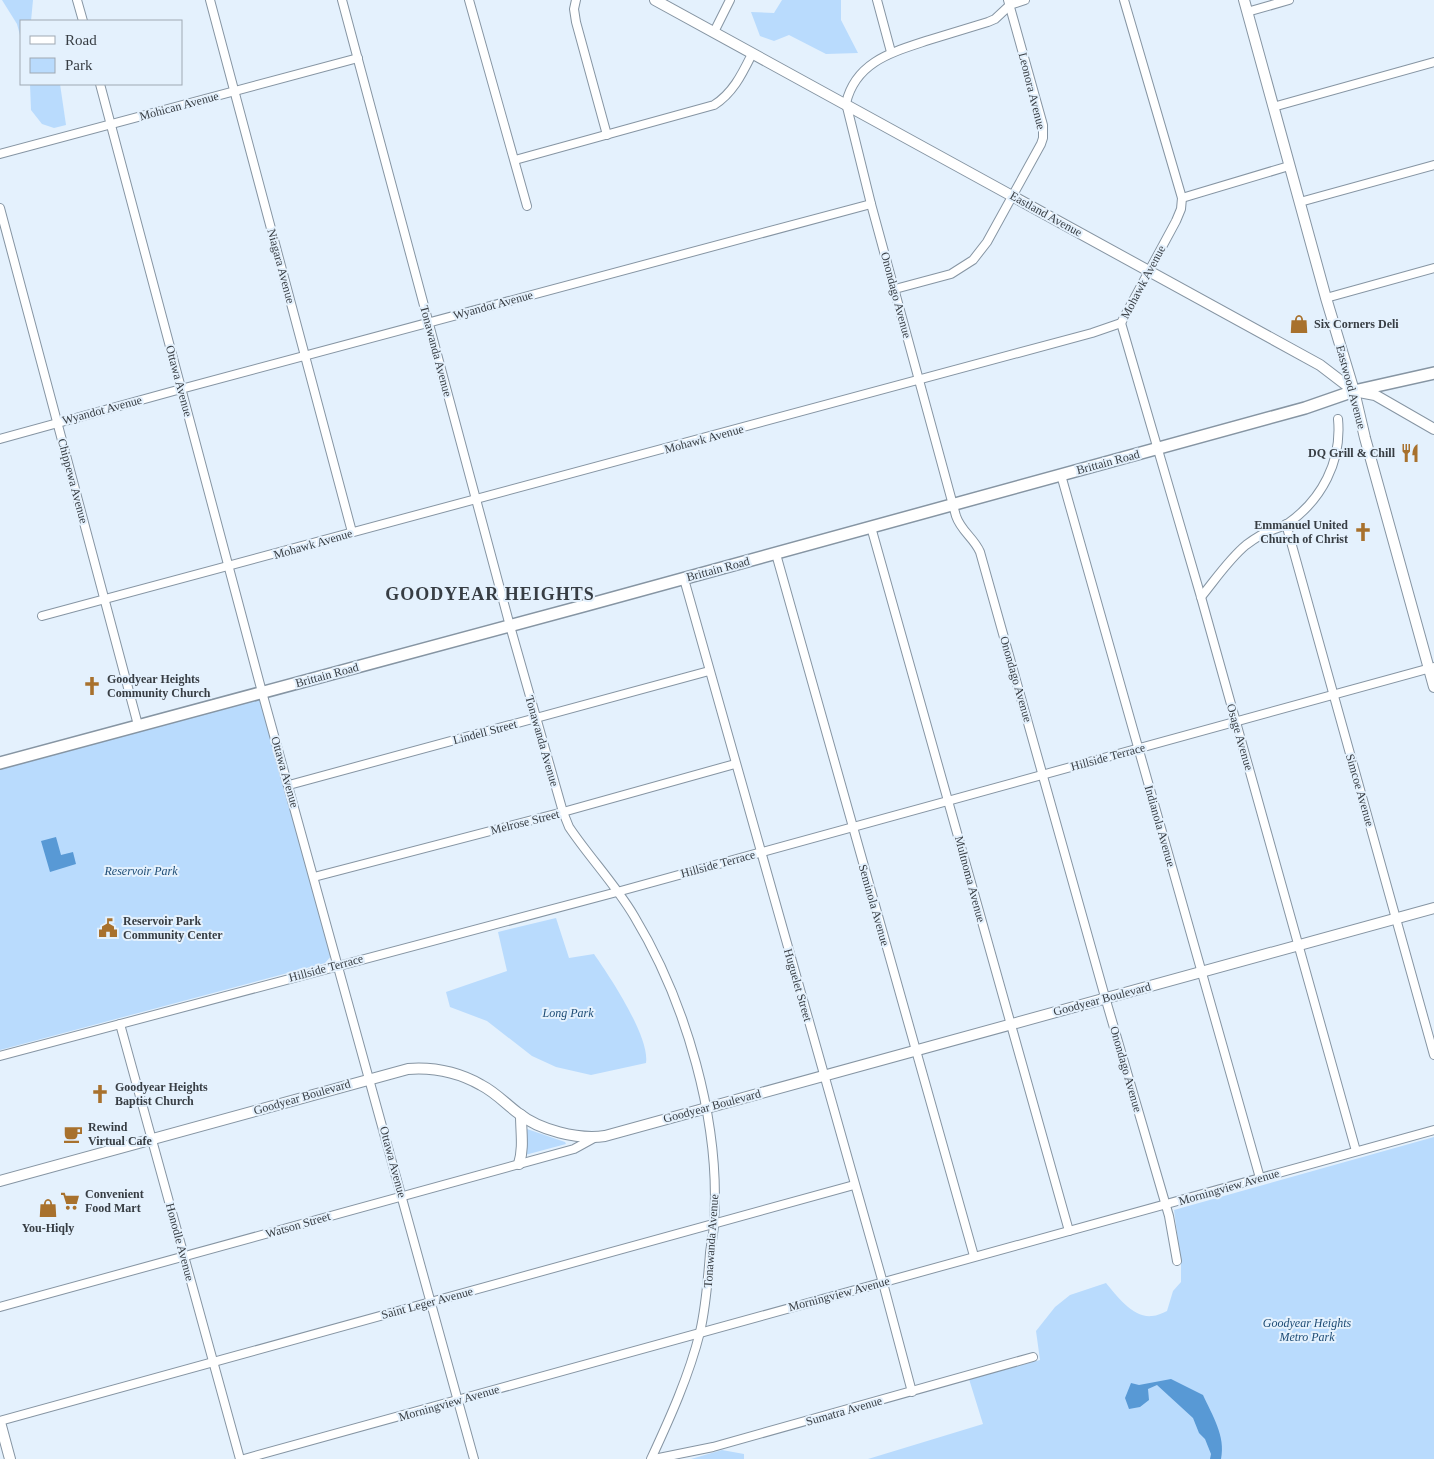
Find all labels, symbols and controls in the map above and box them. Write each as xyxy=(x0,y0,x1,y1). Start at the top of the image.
legend xyxy=(20,20,182,85)
text: Road xyxy=(65,32,97,48)
street label: Leonora Avenue xyxy=(1016,51,1048,131)
text: Park xyxy=(65,57,93,73)
street label: Mohican Avenue xyxy=(138,89,220,123)
street label: Eastland Avenue xyxy=(1008,188,1084,240)
street label: Niagara Avenue xyxy=(264,227,298,305)
street label: Mohawk Avenue xyxy=(1118,243,1168,321)
street label: Onondago Avenue xyxy=(878,250,914,340)
street label: Wyandot Avenue xyxy=(452,288,534,322)
street label: Tonawanda Avenue xyxy=(417,304,455,398)
shop icon: Six Corners Deli xyxy=(1288,313,1310,335)
place label: Six Corners Deli xyxy=(1314,317,1399,331)
street label: Ottawa Avenue xyxy=(163,344,195,418)
street label: Eastwood Avenue xyxy=(1333,344,1369,430)
street label: Wyandot Avenue xyxy=(61,393,143,427)
street label: Mohawk Avenue xyxy=(663,422,745,456)
street label: Chippewa Avenue xyxy=(55,437,91,525)
restaurant icon: DQ Grill & Chill xyxy=(1399,442,1421,464)
place label: DQ Grill & Chill xyxy=(1308,446,1396,460)
street label: Brittain Road xyxy=(1075,447,1141,477)
place label: Emmanuel United Church of Christ xyxy=(1254,518,1348,546)
church icon: Emmanuel United Church of Christ xyxy=(1352,521,1374,543)
street label: Mohawk Avenue xyxy=(272,526,354,562)
street label: Brittain Road xyxy=(685,554,751,584)
district label: GOODYEAR HEIGHTS xyxy=(385,584,595,604)
street label: Onondago Avenue xyxy=(997,634,1035,724)
street label: Brittain Road xyxy=(294,660,360,690)
place label: Goodyear Heights Community Church xyxy=(107,672,211,700)
church icon: Goodyear Heights Community Church xyxy=(81,675,103,697)
street label: Tonawanda Avenue xyxy=(522,694,562,788)
street label: Osage Avenue xyxy=(1224,702,1256,772)
street label: Lindell Street xyxy=(451,717,519,747)
street label: Ottawa Avenue xyxy=(268,735,302,809)
street label: Hillside Terrace xyxy=(1069,740,1147,774)
street label: Simcoe Avenue xyxy=(1343,752,1377,828)
street label: Indianola Avenue xyxy=(1142,784,1178,868)
street label: Melrose Street xyxy=(489,807,561,837)
street label: Multnoma Avenue xyxy=(952,834,988,924)
street label: Hillside Terrace xyxy=(679,847,757,881)
street label: Seminola Avenue xyxy=(856,863,892,947)
park label: Reservoir Park xyxy=(104,864,178,878)
place label: Reservoir Park Community Center xyxy=(123,914,223,942)
public building icon: Reservoir Park Community Center xyxy=(97,917,119,939)
street label: Huguelet Street xyxy=(781,947,815,1024)
street label: Hillside Terrace xyxy=(287,951,365,985)
street label: Goodyear Boulevard xyxy=(1052,979,1152,1019)
park label: Long Park xyxy=(542,1006,594,1020)
street label: Onondago Avenue xyxy=(1107,1024,1145,1114)
street label: Goodyear Boulevard xyxy=(252,1076,352,1118)
place label: Goodyear Heights Baptist Church xyxy=(115,1080,208,1108)
church icon: Goodyear Heights Baptist Church xyxy=(89,1083,111,1105)
street label: Goodyear Boulevard xyxy=(662,1086,762,1126)
place label: Rewind Virtual Cafe xyxy=(88,1120,153,1148)
cafe icon: Rewind Virtual Cafe xyxy=(62,1123,84,1145)
street label: Ottawa Avenue xyxy=(377,1125,409,1199)
street label: Morningview Avenue xyxy=(1177,1166,1281,1208)
place label: Convenient Food Mart xyxy=(85,1187,144,1215)
supermarket icon: Convenient Food Mart xyxy=(59,1190,81,1212)
street label: Tonawanda Avenue xyxy=(701,1194,721,1288)
shop icon: You-Hiqly xyxy=(37,1197,59,1219)
street label: Honodle Avenue xyxy=(163,1202,197,1282)
street label: Watson Street xyxy=(264,1209,333,1241)
place label: You-Hiqly xyxy=(22,1221,74,1235)
street label: Morningview Avenue xyxy=(787,1274,891,1314)
street label: Saint Leger Avenue xyxy=(380,1284,474,1322)
park label: Goodyear Heights Metro Park xyxy=(1263,1316,1351,1344)
street label: Morningview Avenue xyxy=(397,1382,501,1424)
street label: Sumatra Avenue xyxy=(804,1393,884,1429)

